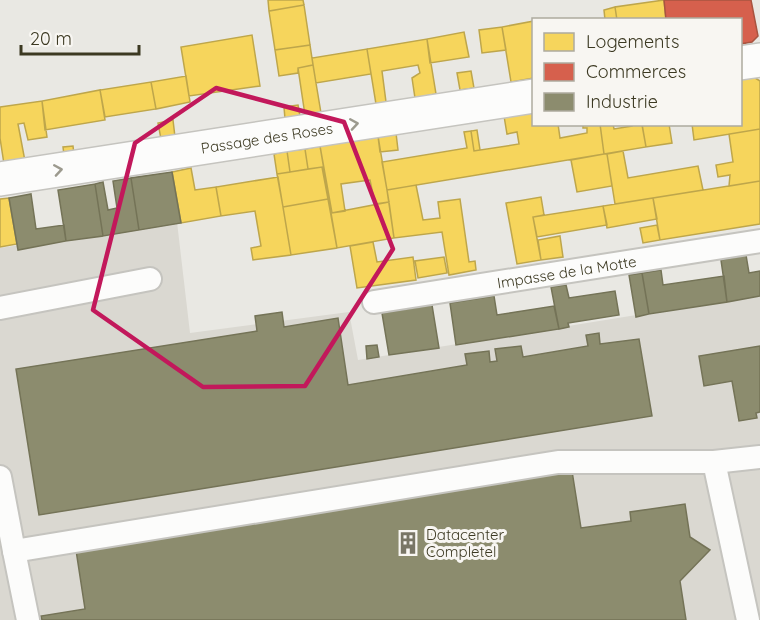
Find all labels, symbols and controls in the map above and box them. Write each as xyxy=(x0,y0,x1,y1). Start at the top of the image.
scale bar xyxy=(21,18,140,56)
legend xyxy=(532,18,742,126)
text: 20 m xyxy=(30,27,72,50)
text: Logements xyxy=(586,30,679,53)
text: Commerces xyxy=(586,60,686,83)
text: Industrie xyxy=(586,90,658,113)
street label: Passage des Roses xyxy=(199,118,334,157)
one-way arrow xyxy=(350,118,359,130)
one-way arrow xyxy=(52,164,62,177)
street label: Impasse de la Motte xyxy=(496,251,638,292)
place label: Datacenter Completel xyxy=(426,525,504,561)
building icon: Datacenter Completel xyxy=(395,530,421,556)

